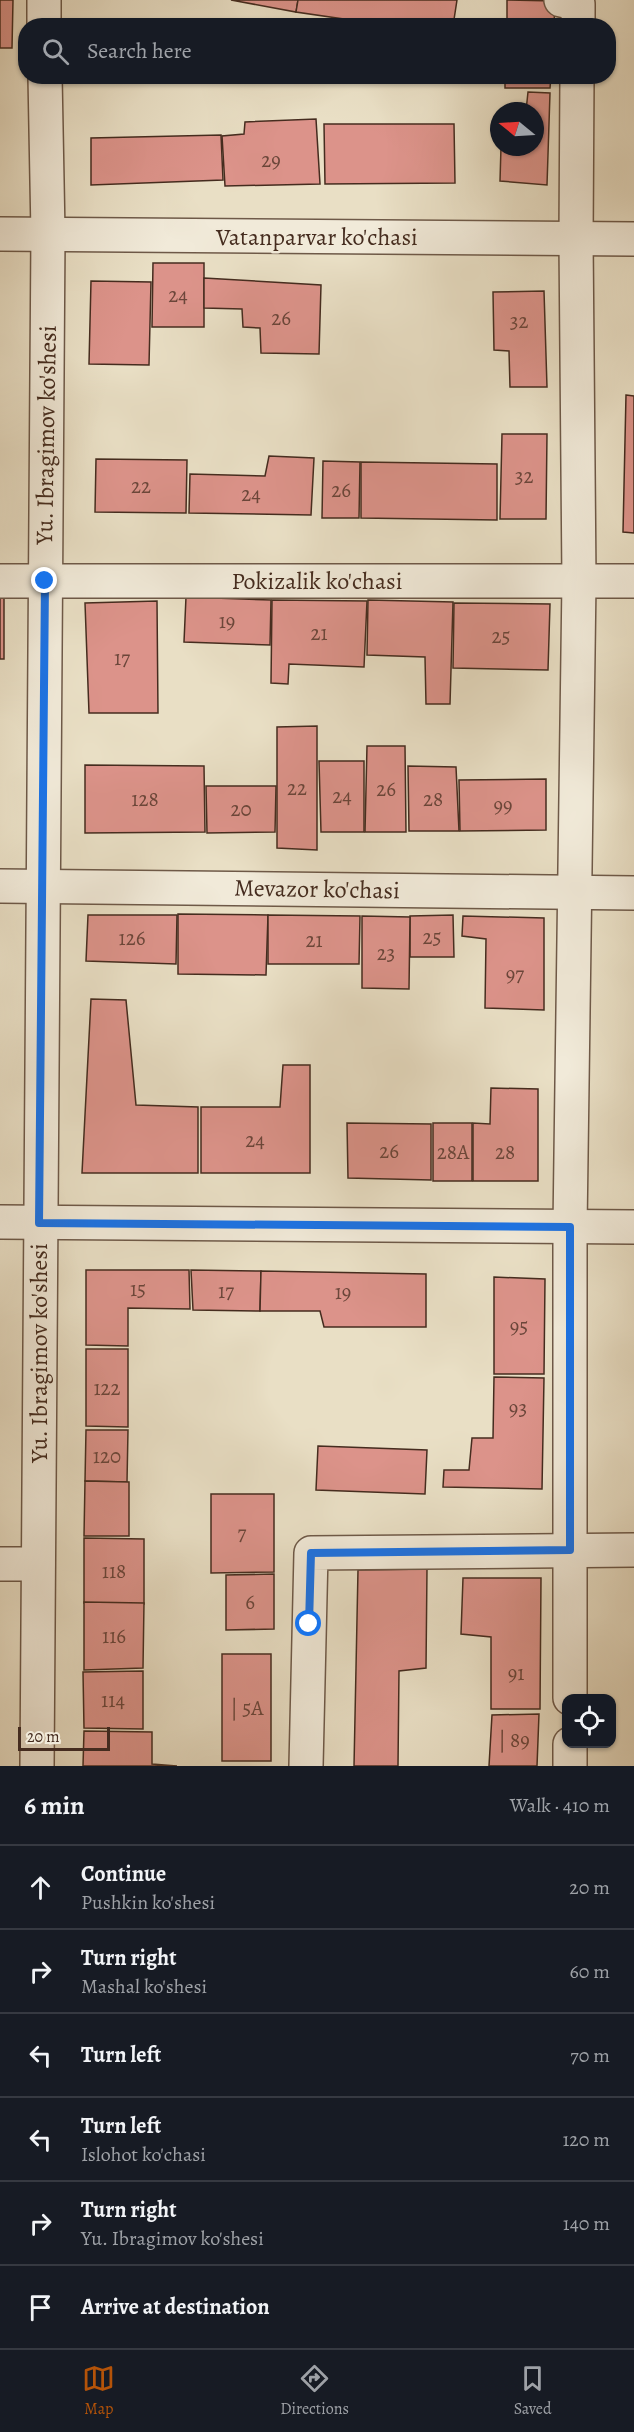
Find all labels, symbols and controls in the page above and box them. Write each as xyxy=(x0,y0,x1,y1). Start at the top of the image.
search box xyxy=(18,18,616,84)
icon: search xyxy=(39,35,72,68)
text: Search here xyxy=(87,36,192,66)
north arrow xyxy=(490,102,544,156)
house number: 29 xyxy=(261,146,281,174)
street label: Vatanparvar ko'chasi xyxy=(215,221,418,253)
house number: 24 xyxy=(168,281,188,309)
house number: 26 xyxy=(271,304,291,332)
house number: 32 xyxy=(510,307,528,335)
street label: Yu. Ibragimov ko'shesi xyxy=(28,325,64,546)
house number: 32 xyxy=(515,462,533,490)
house number: 22 xyxy=(131,472,151,500)
house number: 26 xyxy=(331,476,351,504)
house number: 24 xyxy=(241,480,261,508)
street label: Pokizalik ko'chasi xyxy=(231,565,403,597)
route end xyxy=(31,567,57,593)
house number: 19 xyxy=(219,607,235,635)
house number: 21 xyxy=(310,619,328,647)
house number: 25 xyxy=(491,622,511,650)
house number: 17 xyxy=(114,644,130,672)
house number: 22 xyxy=(287,774,307,802)
house number: 26 xyxy=(376,775,396,803)
house number: 24 xyxy=(332,782,352,810)
house number: 128 xyxy=(131,785,159,813)
house number: 28 xyxy=(423,785,443,813)
house number: 99 xyxy=(493,791,513,819)
house number: 20 xyxy=(230,795,252,823)
street label: Mevazor ko'chasi xyxy=(234,872,400,906)
house number: 25 xyxy=(422,923,442,951)
house number: 126 xyxy=(119,924,146,952)
house number: 21 xyxy=(305,926,323,954)
house number: 23 xyxy=(377,939,395,967)
house number: 97 xyxy=(506,960,524,988)
house number: 24 xyxy=(245,1126,265,1154)
house number: 26 xyxy=(379,1137,399,1165)
house number: 28A xyxy=(437,1138,470,1166)
house number: 28 xyxy=(495,1138,515,1166)
street label: Yu. Ibragimov ko'shesi xyxy=(23,1243,55,1464)
house number: 15 xyxy=(130,1275,146,1303)
house number: 17 xyxy=(218,1277,234,1305)
house number: 19 xyxy=(335,1278,351,1306)
house number: 95 xyxy=(510,1312,528,1340)
house number: 122 xyxy=(93,1374,121,1402)
house number: 93 xyxy=(509,1394,527,1422)
house number: 120 xyxy=(93,1442,121,1470)
house number: 7 xyxy=(238,1519,247,1547)
house number: 118 xyxy=(102,1557,126,1585)
house number: 6 xyxy=(245,1588,255,1616)
route start xyxy=(295,1610,321,1636)
house number: 116 xyxy=(102,1622,126,1650)
house number: 91 xyxy=(508,1659,524,1687)
house number: 114 xyxy=(101,1686,125,1714)
house number: | 5A xyxy=(230,1694,264,1722)
map controls xyxy=(562,1694,616,1748)
button: locate xyxy=(562,1694,616,1748)
scale bar xyxy=(18,1724,110,1752)
text: 20 m xyxy=(27,1726,60,1748)
house number: | 89 xyxy=(498,1726,530,1754)
text: 6 min xyxy=(24,1788,85,1823)
text: Walk · 410 m xyxy=(510,1792,610,1819)
text: Continue xyxy=(81,1859,166,1889)
icon: ahead xyxy=(24,1871,57,1904)
text: 20 m xyxy=(569,1874,610,1901)
text: Pushkin ko'shesi xyxy=(81,1889,215,1916)
text: Turn right xyxy=(81,1943,177,1973)
icon: right xyxy=(24,1955,57,1988)
text: 60 m xyxy=(570,1958,610,1985)
text: Mashal ko'shesi xyxy=(81,1973,207,2000)
icon: left xyxy=(24,2039,57,2072)
text: Turn left xyxy=(81,2040,161,2070)
text: 70 m xyxy=(570,2042,610,2069)
text: Turn left xyxy=(81,2111,161,2141)
icon: left xyxy=(24,2123,57,2156)
text: 120 m xyxy=(562,2126,610,2153)
text: Islohot ko'chasi xyxy=(81,2141,206,2168)
text: Turn right xyxy=(81,2195,177,2225)
icon: right xyxy=(24,2207,57,2240)
text: 140 m xyxy=(563,2210,610,2237)
text: Yu. Ibragimov ko'shesi xyxy=(81,2225,264,2252)
icon: arrive xyxy=(24,2291,57,2324)
text: Arrive at destination xyxy=(81,2292,270,2322)
tab: Map xyxy=(82,2362,115,2420)
tab: Directions xyxy=(280,2362,349,2420)
tab: Saved xyxy=(514,2362,552,2420)

